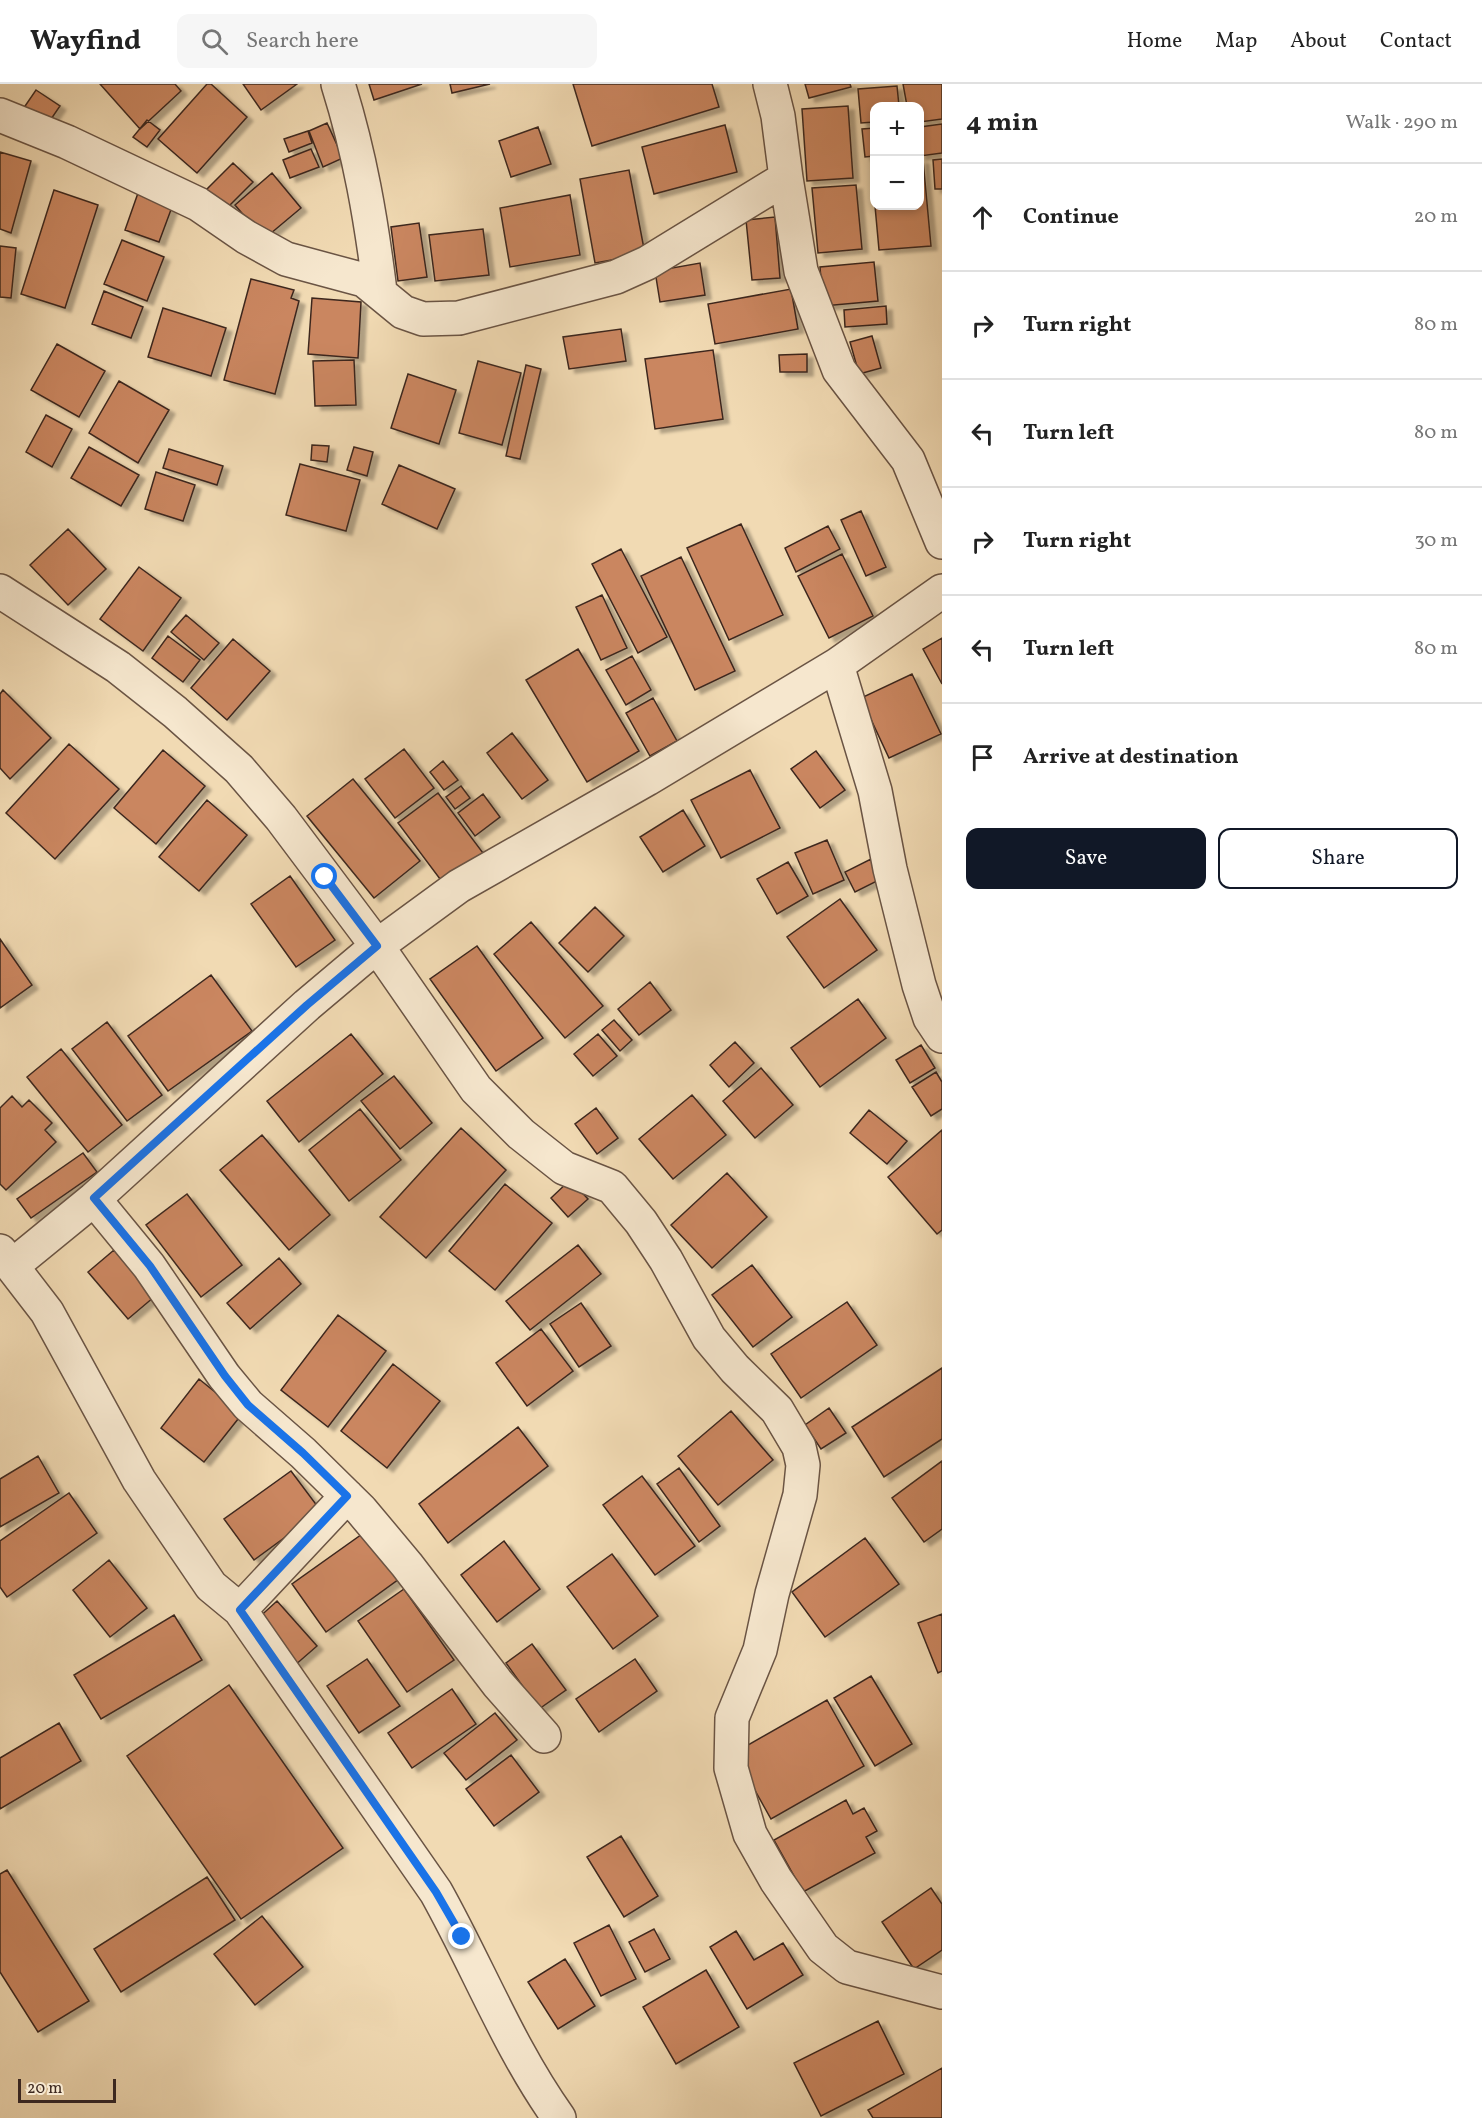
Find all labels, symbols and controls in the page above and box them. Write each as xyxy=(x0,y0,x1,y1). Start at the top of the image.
search box xyxy=(177,14,597,68)
text: Wayfind xyxy=(30,22,141,61)
icon: search xyxy=(198,25,231,58)
text: Search here xyxy=(246,26,359,57)
text: Home xyxy=(1127,27,1182,56)
text: Map xyxy=(1215,27,1257,56)
text: About xyxy=(1290,27,1347,56)
text: Contact xyxy=(1380,27,1452,56)
map controls xyxy=(870,102,924,210)
button: + xyxy=(870,102,924,156)
text: 4 min xyxy=(966,105,1038,141)
text: Walk · 290 m xyxy=(1346,109,1458,137)
button: − xyxy=(870,156,924,210)
icon: ahead xyxy=(966,201,999,234)
text: Continue xyxy=(1023,202,1119,233)
text: 20 m xyxy=(1414,203,1458,231)
icon: right xyxy=(966,309,999,342)
text: Turn right xyxy=(1023,310,1131,341)
text: 80 m xyxy=(1414,311,1458,339)
icon: left xyxy=(966,417,999,450)
text: Turn left xyxy=(1023,418,1114,449)
text: 80 m xyxy=(1414,419,1458,447)
icon: right xyxy=(966,525,999,558)
text: Turn right xyxy=(1023,526,1131,557)
text: 30 m xyxy=(1414,527,1458,555)
icon: left xyxy=(966,633,999,666)
text: Turn left xyxy=(1023,634,1114,665)
text: 80 m xyxy=(1414,635,1458,663)
icon: arrive xyxy=(966,741,999,774)
text: Arrive at destination xyxy=(1023,742,1239,773)
button: Save xyxy=(966,828,1206,889)
button: Share xyxy=(1218,828,1458,889)
route start xyxy=(311,863,337,889)
route end xyxy=(448,1923,474,1949)
scale bar xyxy=(18,2076,116,2104)
text: 20 m xyxy=(27,2078,62,2100)

